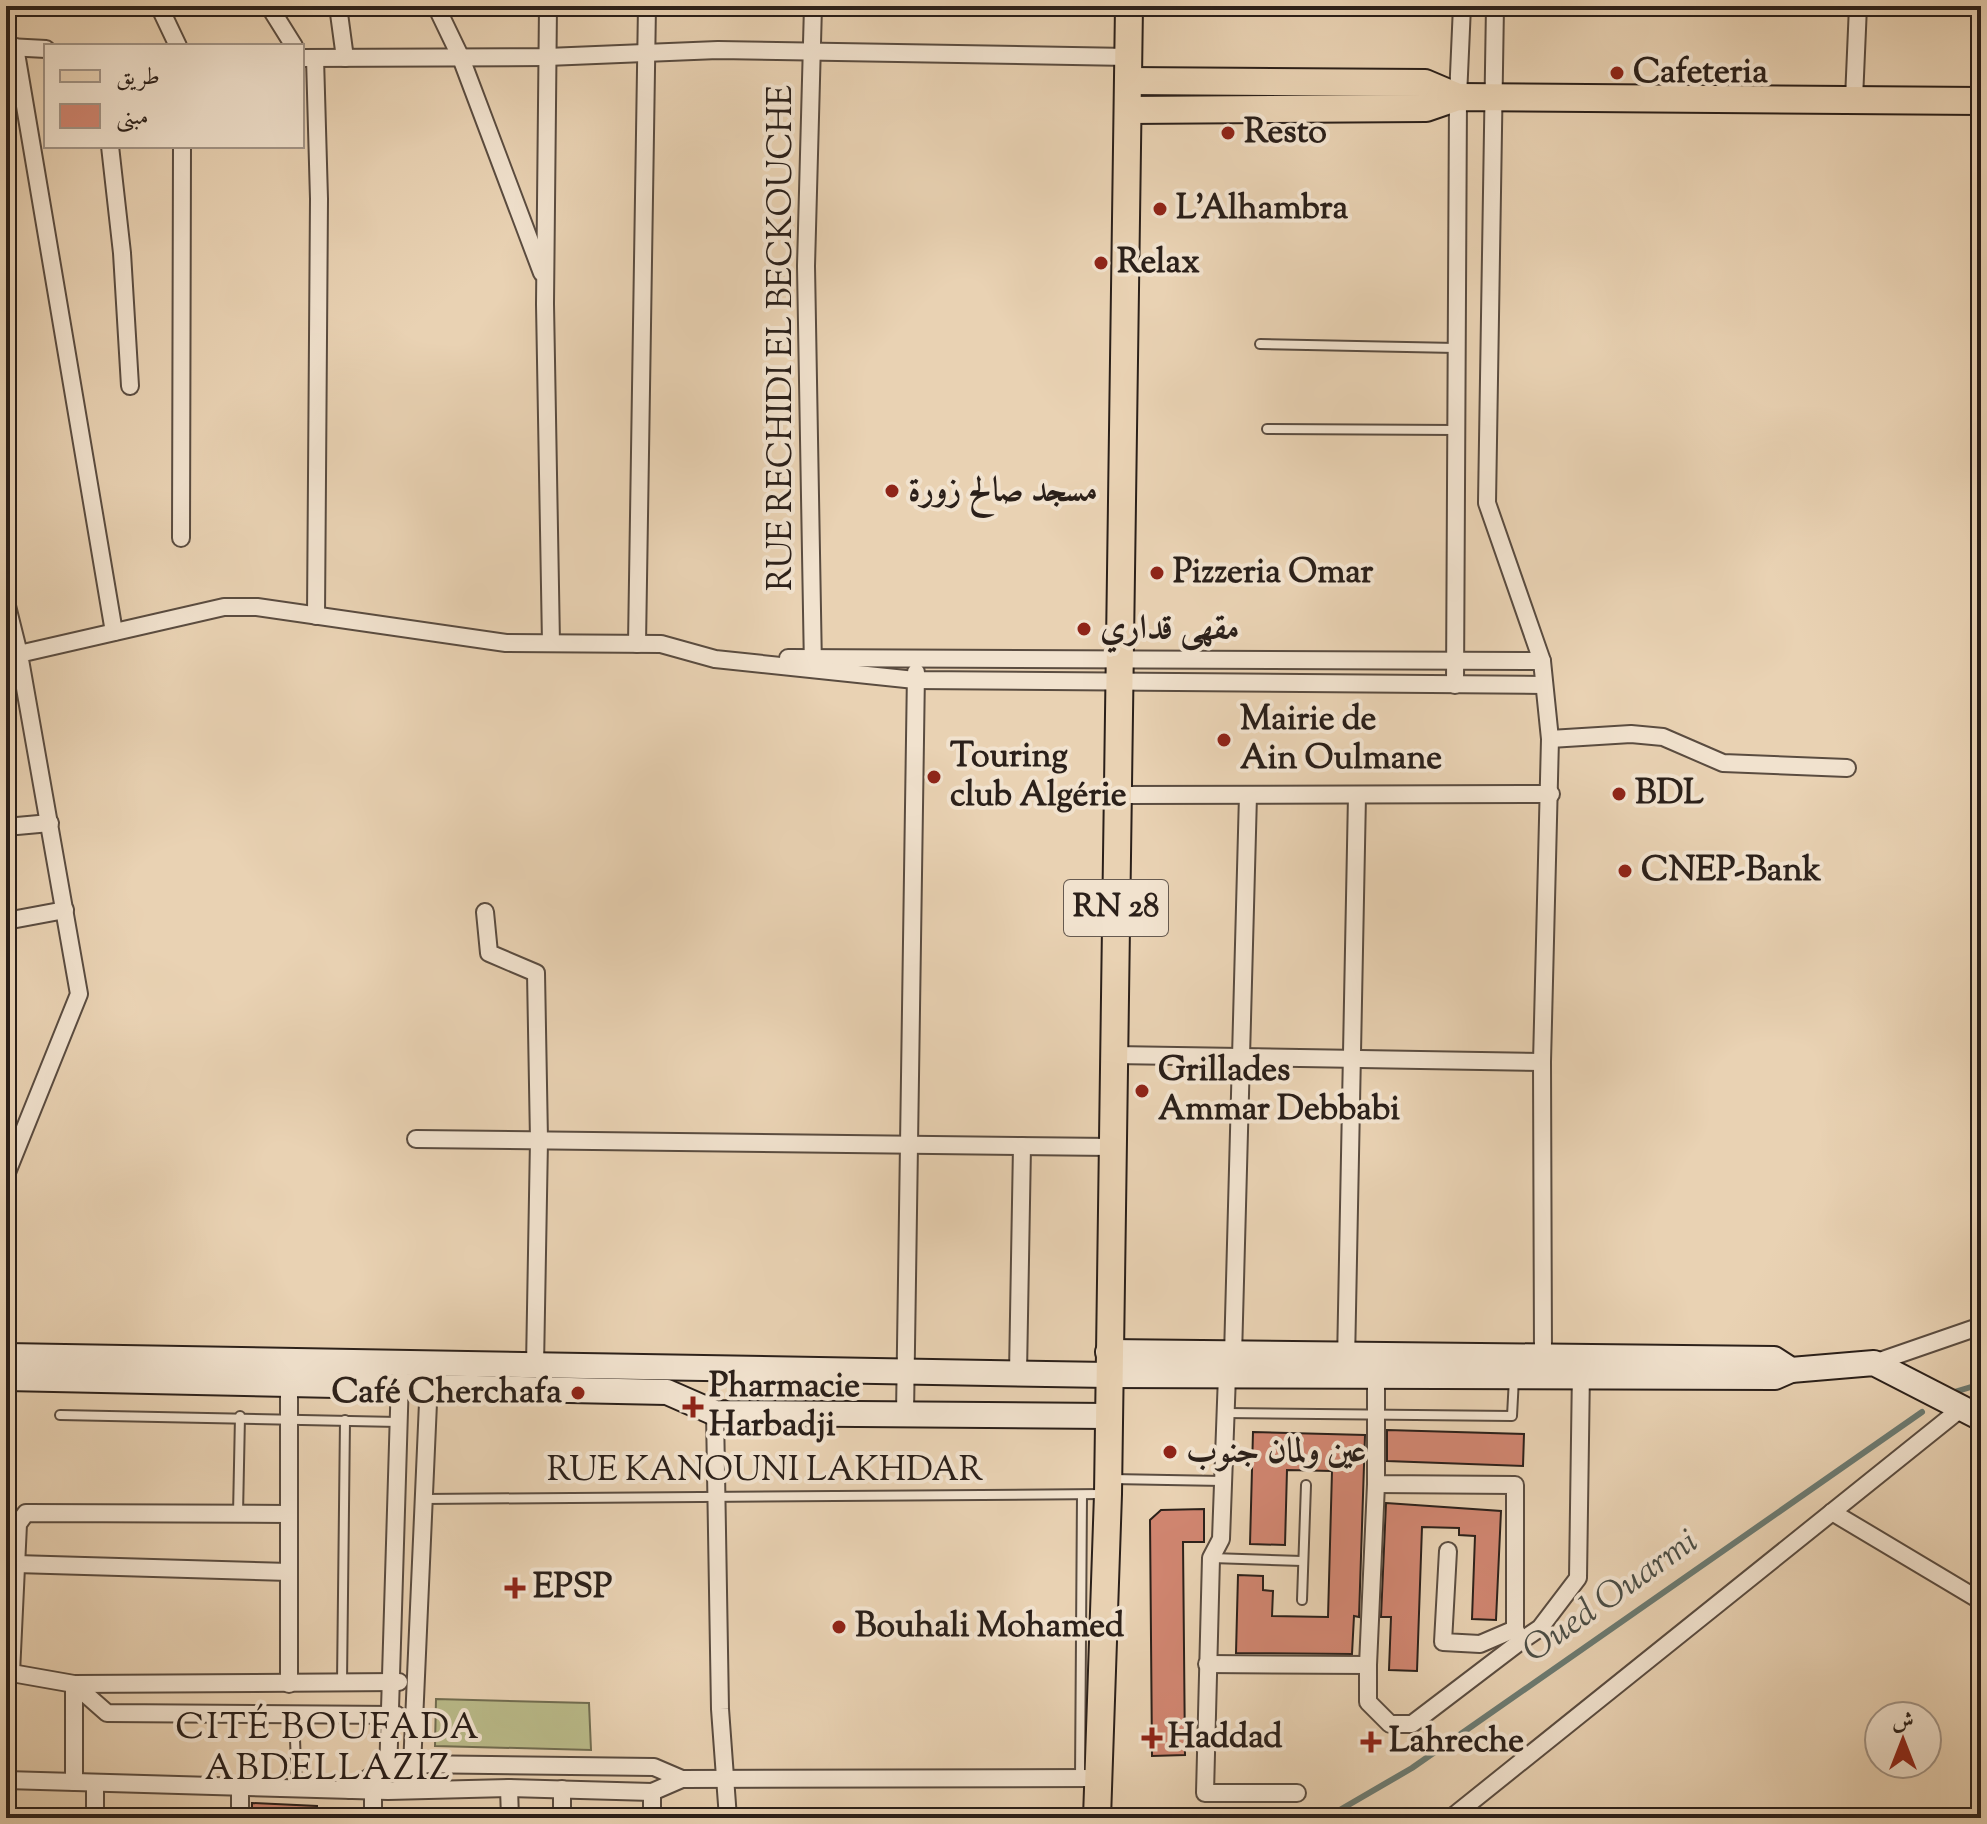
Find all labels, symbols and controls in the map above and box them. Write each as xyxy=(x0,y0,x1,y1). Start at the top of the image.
legend xyxy=(44,44,304,148)
place label: Cafeteria xyxy=(1633,49,1768,98)
text: طريق xyxy=(116,61,160,95)
marker: Cafeteria xyxy=(1608,64,1626,82)
street label: RUE RECHIDI EL BECKOUCHE xyxy=(758,85,807,591)
text: مبنى xyxy=(116,101,149,135)
place label: Resto xyxy=(1244,109,1327,158)
marker: Resto xyxy=(1219,124,1237,142)
place label: L'Alhambra xyxy=(1176,185,1349,234)
marker: L'Alhambra xyxy=(1151,200,1169,218)
place label: Relax xyxy=(1117,239,1200,288)
marker: Relax xyxy=(1092,254,1110,272)
place label: مسجد صالح زورة xyxy=(908,467,1098,518)
marker: مسجد صالح زورة xyxy=(883,482,901,500)
place label: Pizzeria Omar xyxy=(1173,549,1374,598)
marker: Pizzeria Omar xyxy=(1148,564,1166,582)
place label: مقهى قداري xyxy=(1100,605,1239,654)
marker: مقهى قداري xyxy=(1075,620,1093,638)
place label: Mairie de Ain Oulmane xyxy=(1240,696,1442,784)
marker: Mairie de Ain Oulmane xyxy=(1215,731,1233,749)
place label: Touring club Algérie xyxy=(950,733,1127,821)
marker: Touring club Algérie xyxy=(925,768,943,786)
place label: BDL xyxy=(1635,770,1704,819)
marker: BDL xyxy=(1610,785,1628,803)
place label: CNEP-Bank xyxy=(1641,847,1822,896)
marker: CNEP-Bank xyxy=(1616,862,1634,880)
road number: RN 28 xyxy=(1064,880,1168,936)
place label: Grillades Ammar Debbabi xyxy=(1158,1047,1400,1135)
marker: Grillades Ammar Debbabi xyxy=(1133,1082,1151,1100)
place label: Pharmacie Harbadji xyxy=(709,1363,860,1451)
place label: Café Cherchafa xyxy=(331,1369,562,1418)
marker: Café Cherchafa xyxy=(569,1384,587,1402)
marker: Pharmacie Harbadji xyxy=(684,1398,702,1416)
place label: عين ولمان جنوب xyxy=(1186,1428,1366,1477)
marker: عين ولمان جنوب xyxy=(1161,1443,1179,1461)
street label: RUE KANOUNI LAKHDAR xyxy=(547,1447,984,1496)
water label: Oued Ouarmi xyxy=(1513,1517,1709,1677)
place label: EPSP xyxy=(533,1564,612,1613)
marker: EPSP xyxy=(504,1577,526,1599)
place label: Bouhali Mohamed xyxy=(855,1603,1125,1652)
marker: Bouhali Mohamed xyxy=(830,1618,848,1636)
north arrow xyxy=(1863,1700,1943,1780)
district label: CITÉ BOUFADA ABDELLAZIZ xyxy=(175,1703,481,1796)
text: ش xyxy=(1892,1707,1914,1739)
place label: Haddad xyxy=(1168,1714,1283,1763)
place label: Lahreche xyxy=(1389,1718,1524,1767)
marker: Haddad xyxy=(1143,1729,1161,1747)
marker: Lahreche xyxy=(1360,1731,1382,1753)

